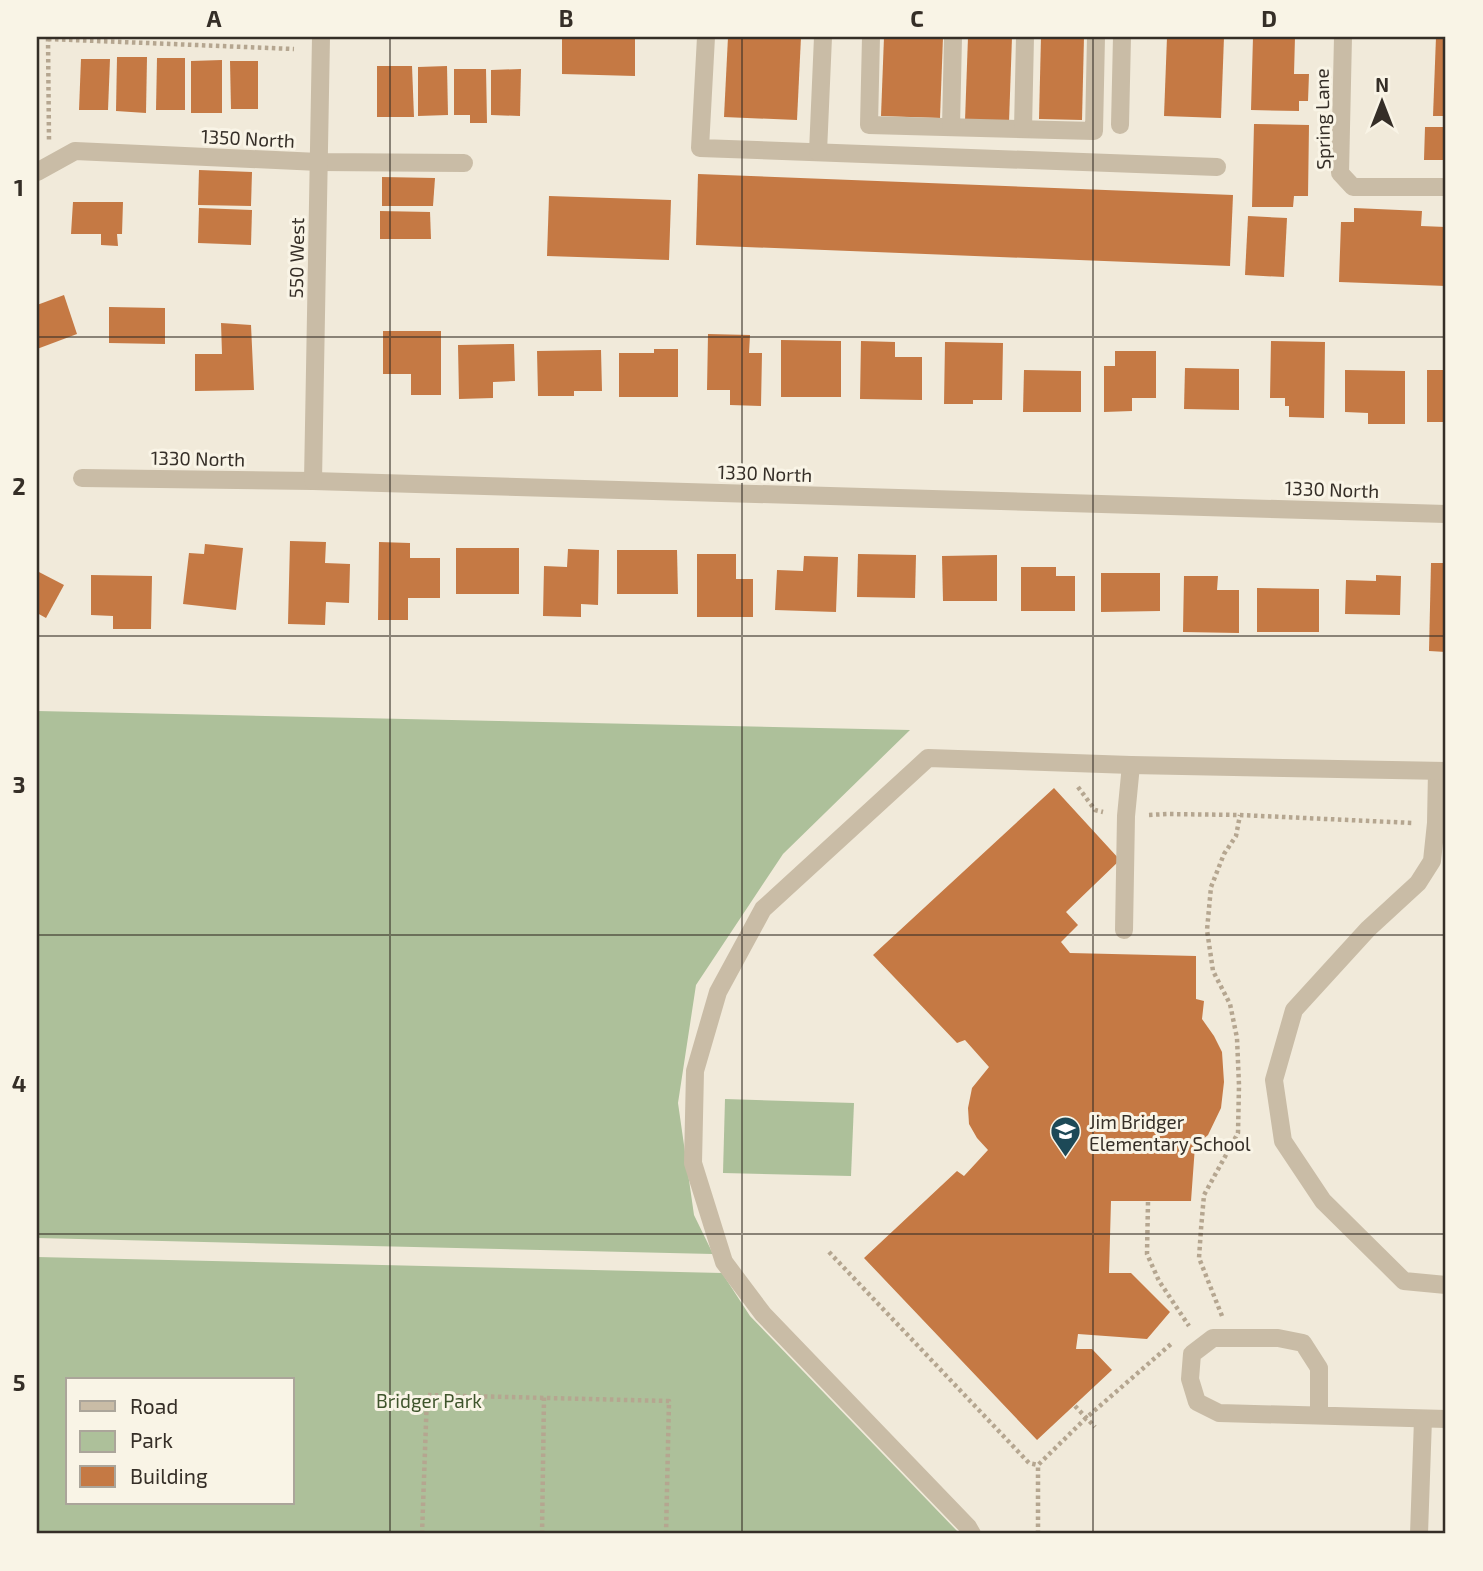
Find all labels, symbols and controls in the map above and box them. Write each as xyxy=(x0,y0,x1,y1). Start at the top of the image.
text: A xyxy=(206,4,222,32)
text: B xyxy=(559,4,573,32)
text: C xyxy=(910,4,924,32)
text: D xyxy=(1261,4,1277,32)
north arrow xyxy=(1346,66,1416,136)
street label: Spring Lane xyxy=(1310,68,1334,170)
text: N xyxy=(1375,73,1389,96)
street label: 1350 North xyxy=(200,124,296,152)
text: 1 xyxy=(14,173,24,201)
street label: 550 West xyxy=(284,218,308,298)
street label: 1330 North xyxy=(151,446,245,470)
street label: 1330 North xyxy=(717,460,813,486)
text: 2 xyxy=(12,472,26,500)
street label: 1330 North xyxy=(1284,476,1380,502)
text: 3 xyxy=(12,770,26,798)
text: 4 xyxy=(12,1069,26,1097)
place label: Jim Bridger Elementary School xyxy=(1089,1110,1251,1155)
school or university icon: Jim Bridger Elementary School xyxy=(1049,1115,1083,1159)
text: 5 xyxy=(13,1368,25,1396)
legend xyxy=(66,1378,294,1504)
park label: Bridger Park xyxy=(376,1389,482,1412)
text: Road xyxy=(130,1393,178,1418)
text: Park xyxy=(130,1427,173,1452)
text: Building xyxy=(130,1463,208,1488)

